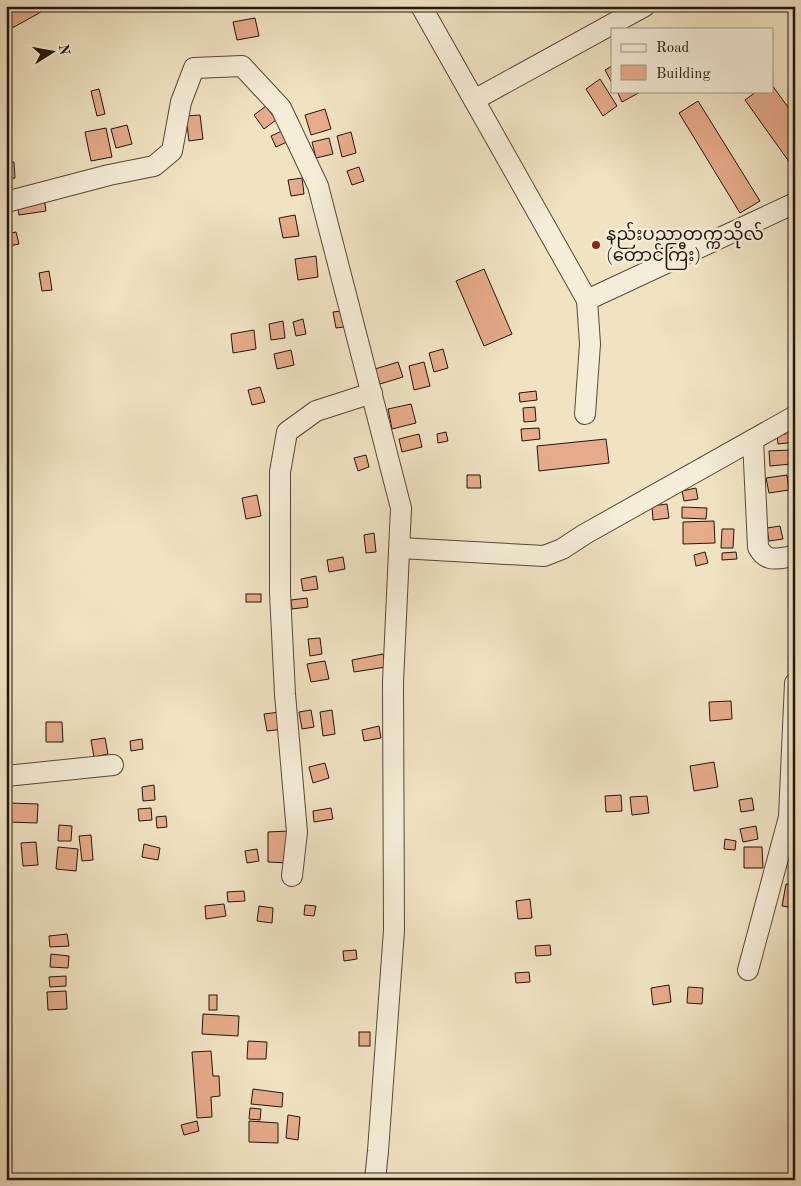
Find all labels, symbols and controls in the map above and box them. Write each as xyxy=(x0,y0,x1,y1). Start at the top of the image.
north arrow xyxy=(28,28,78,78)
legend xyxy=(611,28,774,92)
text: Road xyxy=(656,41,690,56)
text: N xyxy=(56,43,72,57)
text: Building xyxy=(656,67,711,82)
place label: နည်းပညာတက္ကသိုလ် (တောင်ကြီး) xyxy=(606,220,764,270)
marker: နည်းပညာတက္ကသိုလ် (တောင်ကြီး) xyxy=(590,239,602,251)

